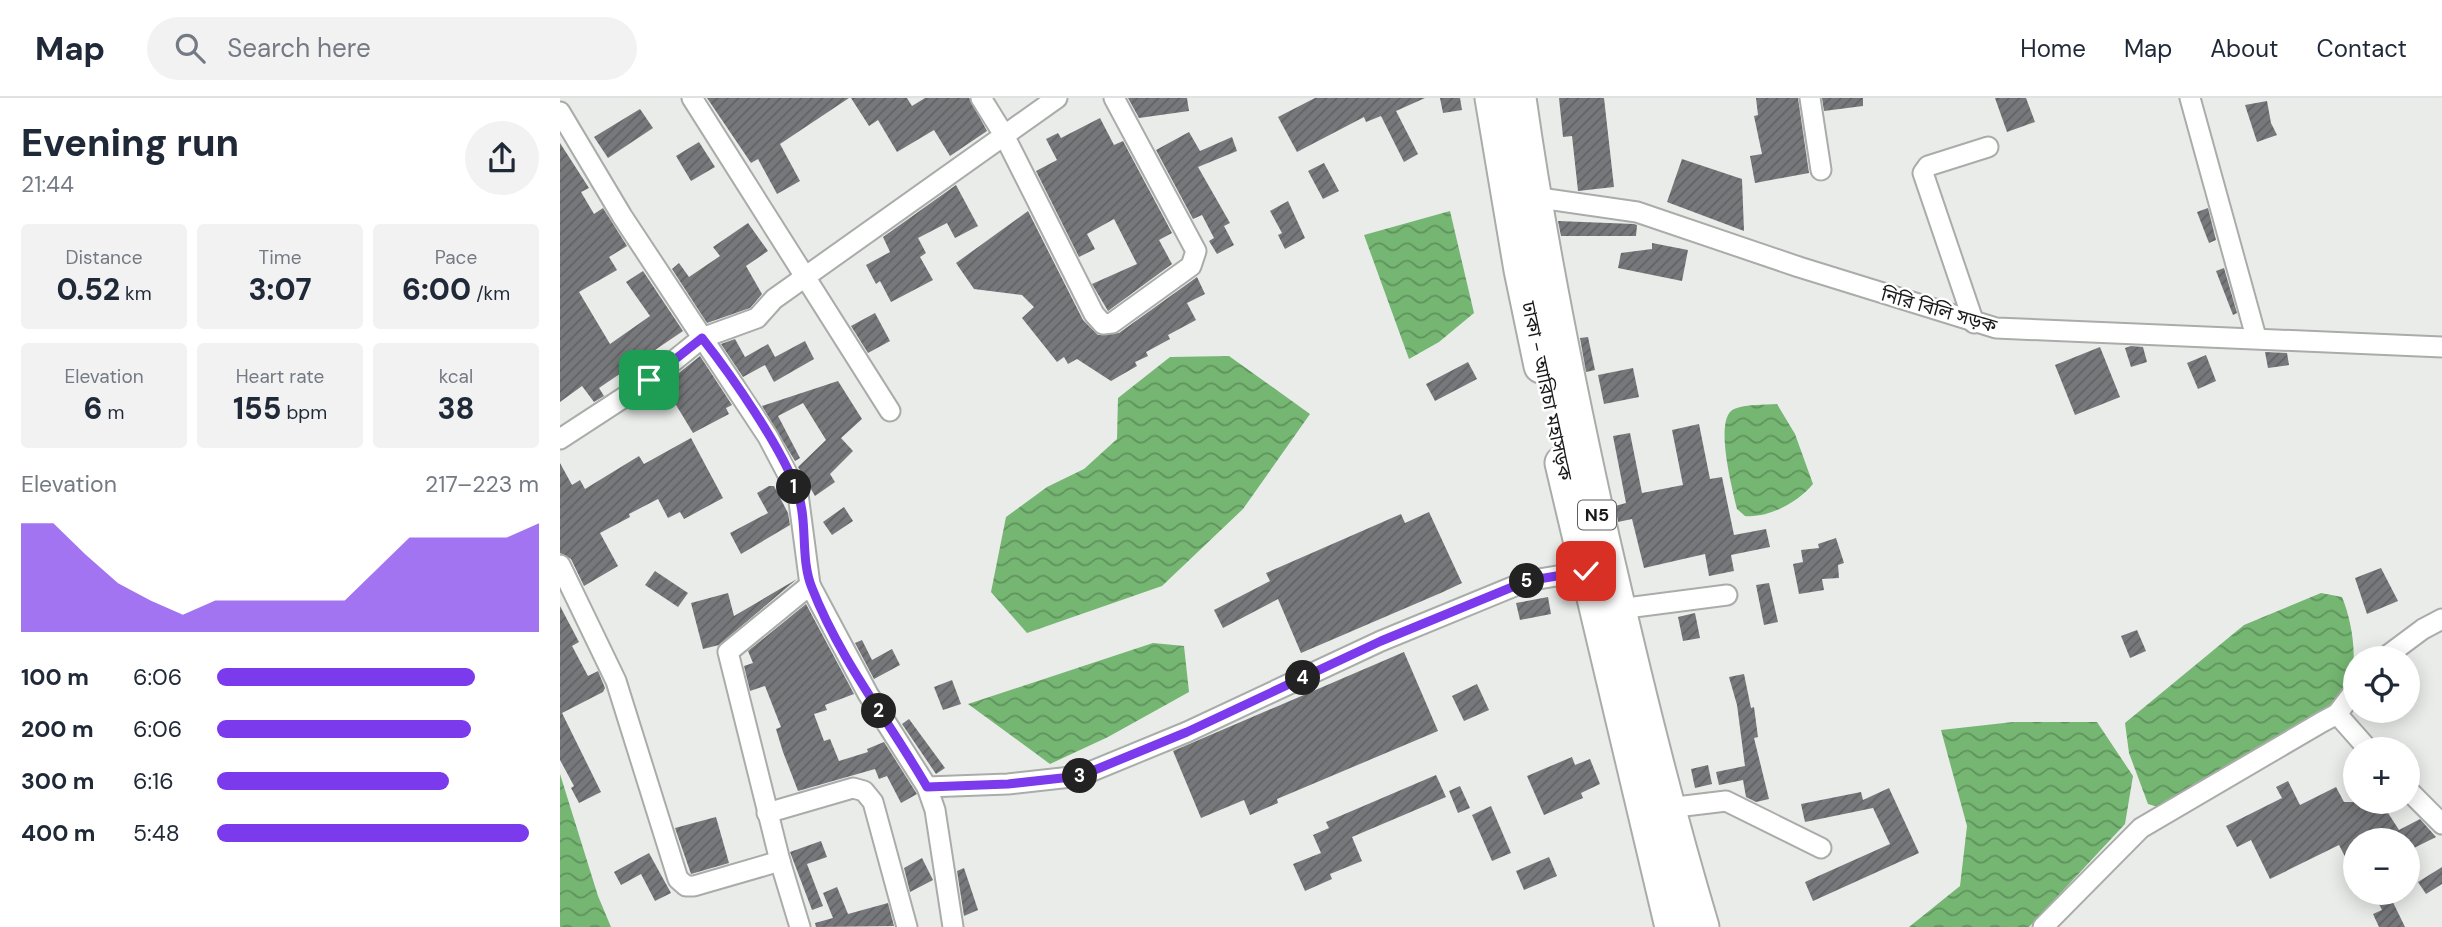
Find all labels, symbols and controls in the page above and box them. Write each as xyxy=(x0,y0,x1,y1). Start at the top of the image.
search box xyxy=(147,17,637,80)
text: Map xyxy=(35,27,105,70)
icon: search xyxy=(171,29,209,67)
text: Search here xyxy=(227,31,371,65)
text: Home xyxy=(2020,33,2086,64)
text: Map xyxy=(2124,33,2172,64)
text: About xyxy=(2210,33,2279,64)
text: Contact xyxy=(2317,33,2407,64)
text: Evening run xyxy=(21,118,239,168)
button: share xyxy=(465,121,539,195)
text: 21:44 xyxy=(21,169,74,199)
text: Distance xyxy=(65,245,143,270)
text: Time xyxy=(259,245,301,270)
text: Pace xyxy=(435,245,477,270)
text: 0.52 xyxy=(56,270,120,309)
text: 3:07 xyxy=(248,270,312,309)
text: 6:00 xyxy=(402,270,471,309)
text: km xyxy=(120,281,152,306)
text: /km xyxy=(471,281,510,306)
street label: নিরি বিলি সড়ক xyxy=(1877,281,2000,339)
street label: ঢাকা - আরিচা মহাসড়ক xyxy=(1516,298,1578,483)
pin xyxy=(619,350,679,410)
icon: arrive xyxy=(630,361,668,399)
text: Elevation xyxy=(64,364,144,389)
text: Heart rate xyxy=(236,364,324,389)
text: kcal xyxy=(439,364,473,389)
text: 6 xyxy=(83,389,103,428)
text: 155 xyxy=(233,389,281,428)
text: 38 xyxy=(437,389,475,428)
text: m xyxy=(103,400,125,425)
text: bpm xyxy=(281,400,327,425)
text: Elevation xyxy=(21,469,117,499)
text: 217–223 m xyxy=(425,469,539,499)
pin: 1 xyxy=(776,470,812,504)
text: 1 xyxy=(790,474,797,499)
road number: N5 xyxy=(1578,500,1616,530)
pin xyxy=(1556,541,1616,601)
icon: check xyxy=(1567,552,1605,590)
pin: 5 xyxy=(1510,564,1544,598)
text: 5 xyxy=(1521,568,1532,593)
map controls xyxy=(2343,646,2420,905)
button: locate xyxy=(2343,646,2420,723)
pin: 4 xyxy=(1286,660,1320,696)
text: 100 m xyxy=(21,662,89,692)
text: 6:06 xyxy=(133,662,182,692)
text: 4 xyxy=(1296,665,1309,690)
pin: 2 xyxy=(862,694,896,728)
text: 2 xyxy=(873,698,884,723)
text: 200 m xyxy=(21,714,94,744)
text: 6:06 xyxy=(133,714,182,744)
button: + xyxy=(2343,737,2420,814)
pin: 3 xyxy=(1063,758,1098,794)
text: 3 xyxy=(1074,763,1085,788)
text: 300 m xyxy=(21,766,94,796)
text: 6:16 xyxy=(133,766,174,796)
text: 400 m xyxy=(21,818,95,848)
text: 5:48 xyxy=(133,818,180,848)
button: − xyxy=(2343,828,2420,905)

